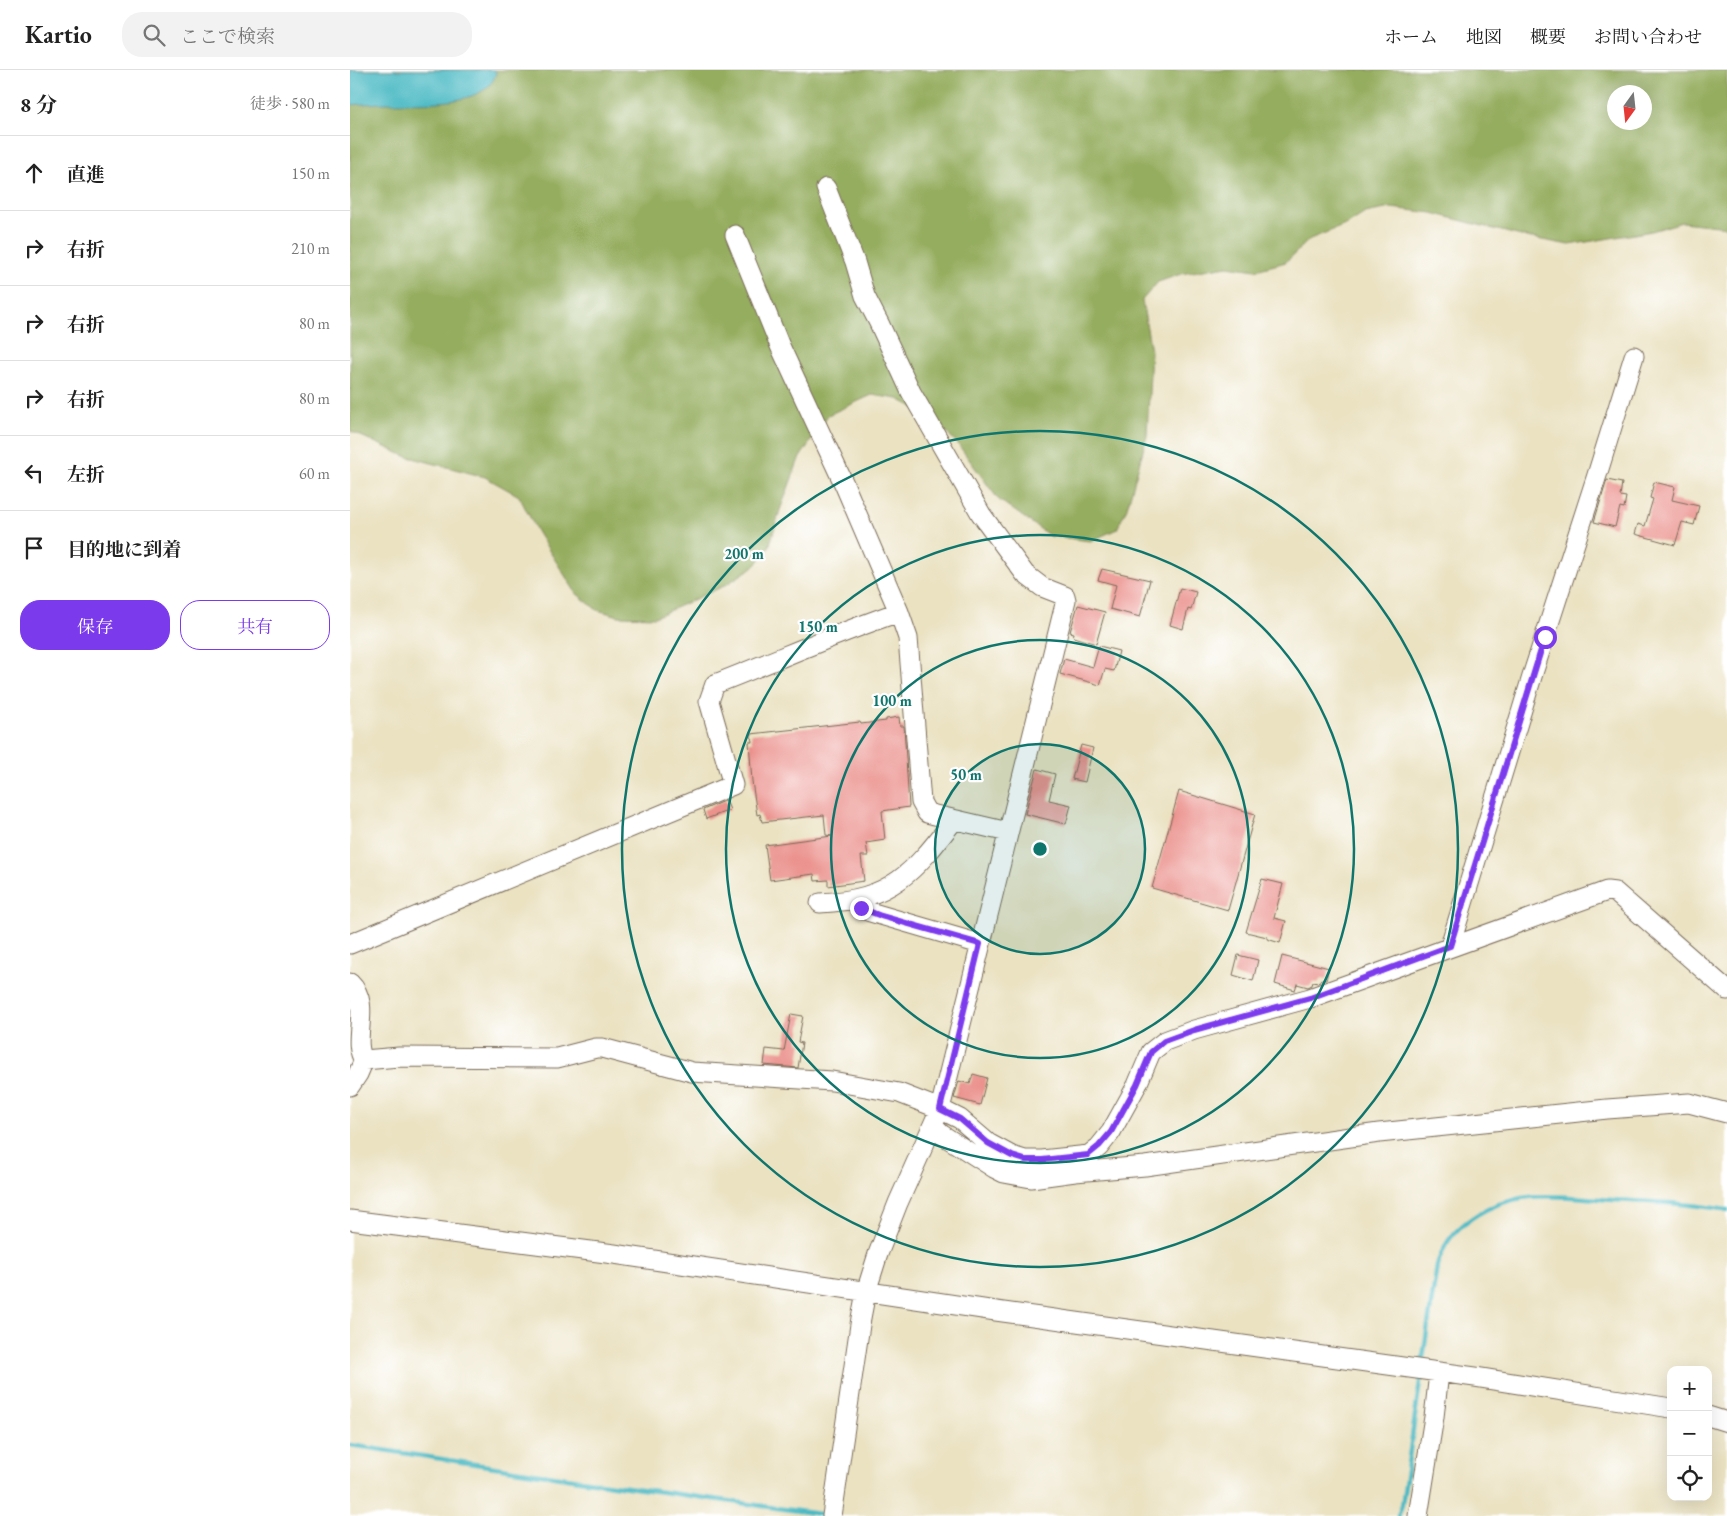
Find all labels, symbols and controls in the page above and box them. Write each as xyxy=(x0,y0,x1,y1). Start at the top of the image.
search box xyxy=(122,12,472,57)
text: Kartio xyxy=(25,19,92,50)
icon: search xyxy=(140,21,168,49)
text: ここで検索 xyxy=(180,24,275,49)
text: ホーム xyxy=(1384,25,1438,48)
text: 地図 xyxy=(1466,25,1502,48)
text: 概要 xyxy=(1530,25,1566,48)
text: お問い合わせ xyxy=(1594,25,1702,48)
north arrow xyxy=(1607,85,1652,130)
text: 8 分 xyxy=(20,91,57,118)
text: 徒歩 · 580 m xyxy=(250,93,330,114)
icon: ahead xyxy=(20,159,48,187)
text: 直進 xyxy=(67,162,105,187)
text: 150 m xyxy=(291,163,330,184)
icon: right xyxy=(20,234,48,262)
text: 右折 xyxy=(67,237,105,262)
text: 210 m xyxy=(291,238,330,259)
icon: right xyxy=(20,309,48,337)
text: 右折 xyxy=(67,312,105,337)
text: 80 m xyxy=(299,313,330,334)
icon: right xyxy=(20,384,48,412)
text: 右折 xyxy=(67,387,105,412)
text: 80 m xyxy=(299,388,330,409)
icon: left xyxy=(20,459,48,487)
text: 左折 xyxy=(67,462,105,487)
text: 60 m xyxy=(299,463,330,484)
icon: arrive xyxy=(20,534,48,562)
text: 目的地に到着 xyxy=(67,537,181,562)
text: 200 m xyxy=(724,544,764,563)
button: 保存 xyxy=(20,600,170,650)
button: 共有 xyxy=(180,600,330,650)
text: 150 m xyxy=(798,617,838,636)
route start xyxy=(1534,626,1557,649)
text: 100 m xyxy=(872,691,912,710)
text: 50 m xyxy=(950,765,982,784)
centre of rings xyxy=(1031,840,1049,858)
route end xyxy=(850,897,873,920)
map controls xyxy=(1667,1366,1712,1501)
button: + xyxy=(1667,1366,1712,1411)
button: − xyxy=(1667,1411,1712,1456)
button: locate xyxy=(1667,1456,1712,1501)

